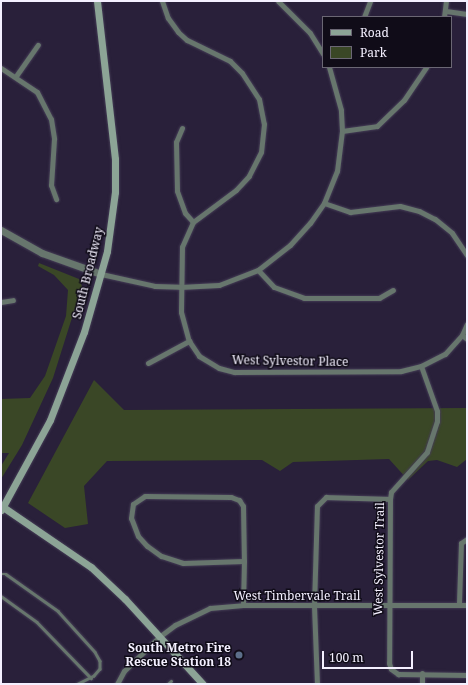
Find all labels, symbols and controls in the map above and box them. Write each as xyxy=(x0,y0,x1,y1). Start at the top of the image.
legend xyxy=(322,16,452,68)
text: Road xyxy=(360,24,389,41)
text: Park xyxy=(360,44,387,61)
street label: South Broadway xyxy=(70,226,106,320)
street label: West Sylvestor Place xyxy=(232,353,348,369)
street label: West Sylvestor Trail xyxy=(371,502,387,616)
street label: West Timbervale Trail xyxy=(233,589,361,603)
place label: South Metro Fire Rescue Station 18 xyxy=(125,641,231,669)
scale bar xyxy=(324,643,415,669)
text: 100 m xyxy=(329,649,364,666)
marker: South Metro Fire Rescue Station 18 xyxy=(234,650,244,660)

